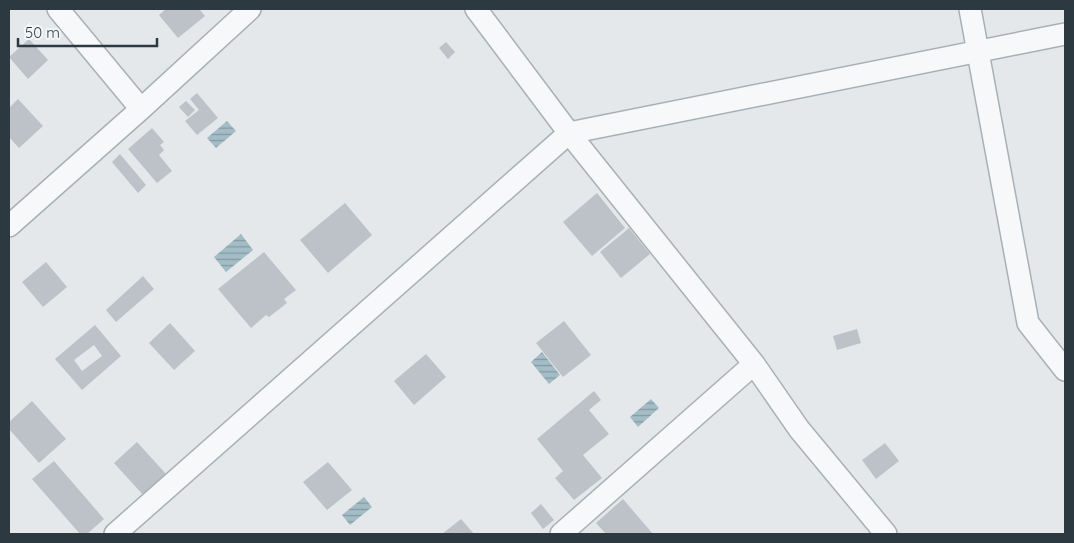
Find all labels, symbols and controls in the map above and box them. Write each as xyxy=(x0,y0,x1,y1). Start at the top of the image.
scale bar xyxy=(18,15,156,47)
text: 50 m xyxy=(25,23,60,42)

